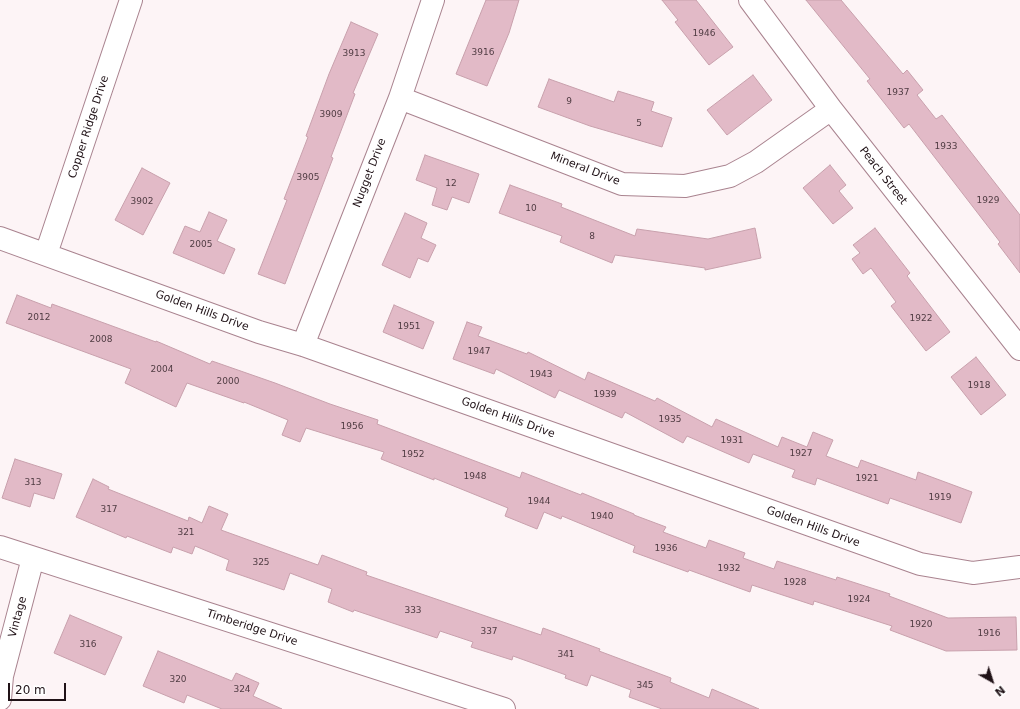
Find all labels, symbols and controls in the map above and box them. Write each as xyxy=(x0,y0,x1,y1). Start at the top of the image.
house number: 1946 xyxy=(693,29,715,39)
house number: 3916 xyxy=(472,48,494,58)
house number: 3913 xyxy=(343,49,365,59)
street label: Copper Ridge Drive xyxy=(66,74,112,180)
house number: 1937 xyxy=(887,88,909,98)
house number: 9 xyxy=(566,97,572,107)
house number: 3909 xyxy=(320,110,342,120)
house number: 5 xyxy=(636,119,642,129)
street label: Nugget Drive xyxy=(351,137,389,209)
house number: 1933 xyxy=(935,142,957,152)
street label: Peach Street xyxy=(856,144,910,208)
street label: Mineral Drive xyxy=(548,150,622,188)
house number: 3905 xyxy=(297,173,319,183)
house number: 12 xyxy=(445,179,457,189)
house number: 1929 xyxy=(977,196,999,206)
house number: 3902 xyxy=(131,197,153,207)
house number: 10 xyxy=(525,204,537,214)
house number: 8 xyxy=(589,232,595,242)
house number: 2005 xyxy=(190,240,212,250)
street label: Golden Hills Drive xyxy=(153,288,251,334)
house number: 2012 xyxy=(28,313,50,323)
house number: 1922 xyxy=(910,314,932,324)
house number: 1951 xyxy=(398,322,420,332)
house number: 2008 xyxy=(90,335,112,345)
house number: 1947 xyxy=(468,347,490,357)
house number: 2004 xyxy=(151,365,173,375)
house number: 1943 xyxy=(530,370,552,380)
house number: 2000 xyxy=(217,377,239,387)
house number: 1918 xyxy=(968,381,990,391)
house number: 1939 xyxy=(594,390,616,400)
street label: Golden Hills Drive xyxy=(459,395,557,441)
house number: 1935 xyxy=(659,415,681,425)
house number: 1956 xyxy=(341,422,363,432)
house number: 1931 xyxy=(721,436,743,446)
house number: 1927 xyxy=(790,449,812,459)
house number: 1952 xyxy=(402,450,424,460)
house number: 1948 xyxy=(464,472,486,482)
house number: 1921 xyxy=(856,474,878,484)
house number: 313 xyxy=(24,478,42,488)
house number: 1919 xyxy=(929,493,951,503)
house number: 1944 xyxy=(528,497,550,507)
street label: Golden Hills Drive xyxy=(764,504,862,550)
house number: 317 xyxy=(100,505,118,515)
house number: 1940 xyxy=(591,512,613,522)
house number: 321 xyxy=(177,528,195,538)
house number: 1936 xyxy=(655,544,677,554)
house number: 325 xyxy=(252,558,270,568)
house number: 1932 xyxy=(718,564,740,574)
house number: 1928 xyxy=(784,578,806,588)
street label: Vintage xyxy=(6,595,30,639)
house number: 1924 xyxy=(848,595,870,605)
house number: 333 xyxy=(404,606,422,616)
street label: Timberidge Drive xyxy=(205,607,299,649)
house number: 1920 xyxy=(910,620,932,630)
house number: 337 xyxy=(480,627,498,637)
house number: 1916 xyxy=(978,629,1000,639)
house number: 316 xyxy=(79,640,97,650)
house number: 341 xyxy=(557,650,575,660)
north arrow xyxy=(972,661,1012,701)
scale bar xyxy=(10,675,68,701)
house number: 320 xyxy=(169,675,187,685)
house number: 345 xyxy=(636,681,654,691)
text: 20 m xyxy=(15,683,46,697)
text: N xyxy=(992,683,1008,699)
house number: 324 xyxy=(233,685,251,695)

